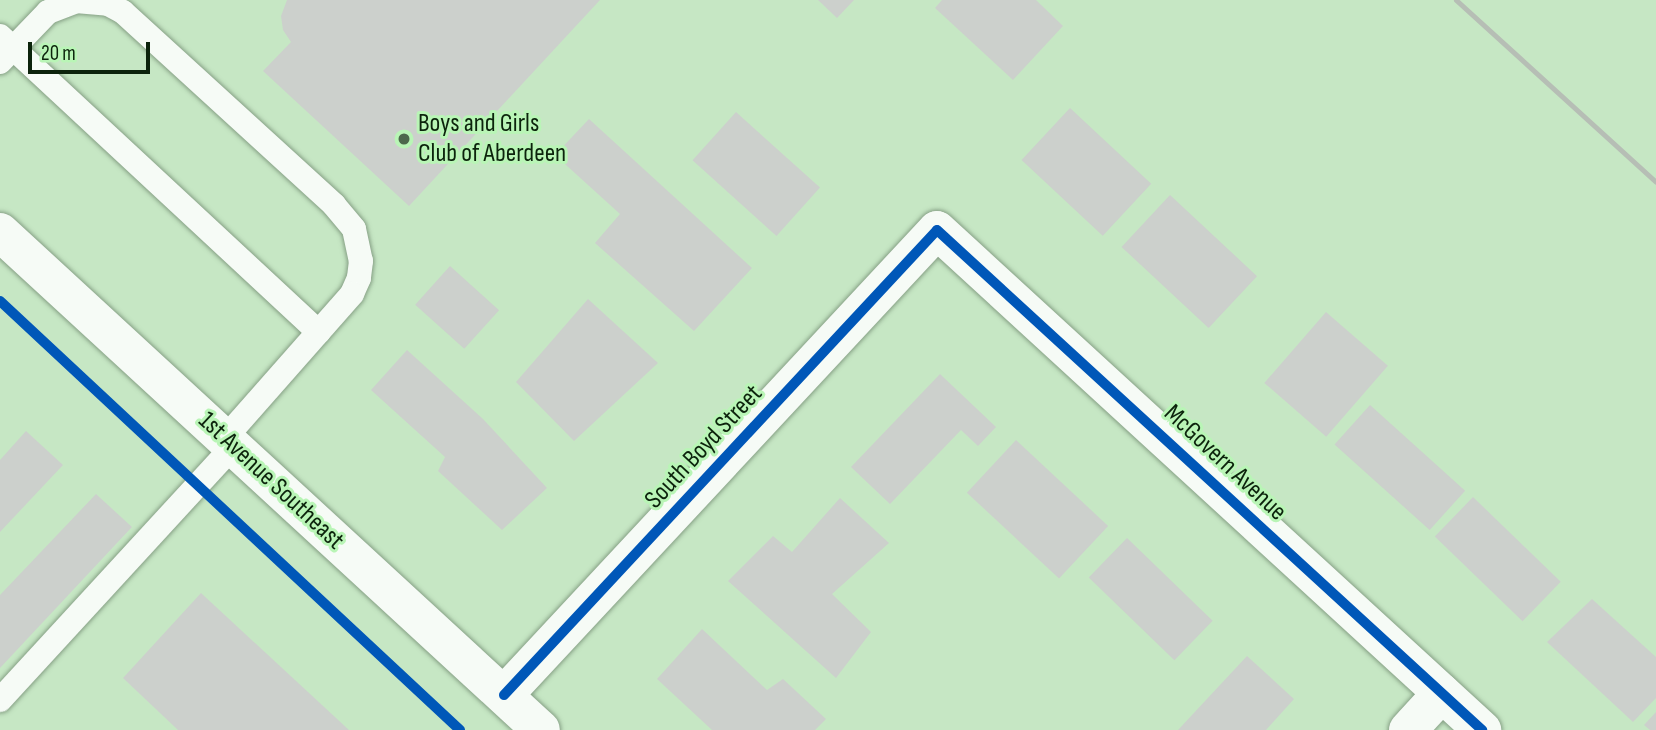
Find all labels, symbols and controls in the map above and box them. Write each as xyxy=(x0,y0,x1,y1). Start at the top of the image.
scale bar xyxy=(32,28,154,72)
text: 20 m xyxy=(41,41,76,66)
place label: Boys and Girls Club of Aberdeen xyxy=(418,108,566,170)
marker: Boys and Girls Club of Aberdeen xyxy=(396,131,412,147)
street label: South Boyd Street xyxy=(639,379,769,515)
street label: McGovern Avenue xyxy=(1157,398,1293,528)
street label: 1st Avenue Southeast xyxy=(192,406,350,556)

